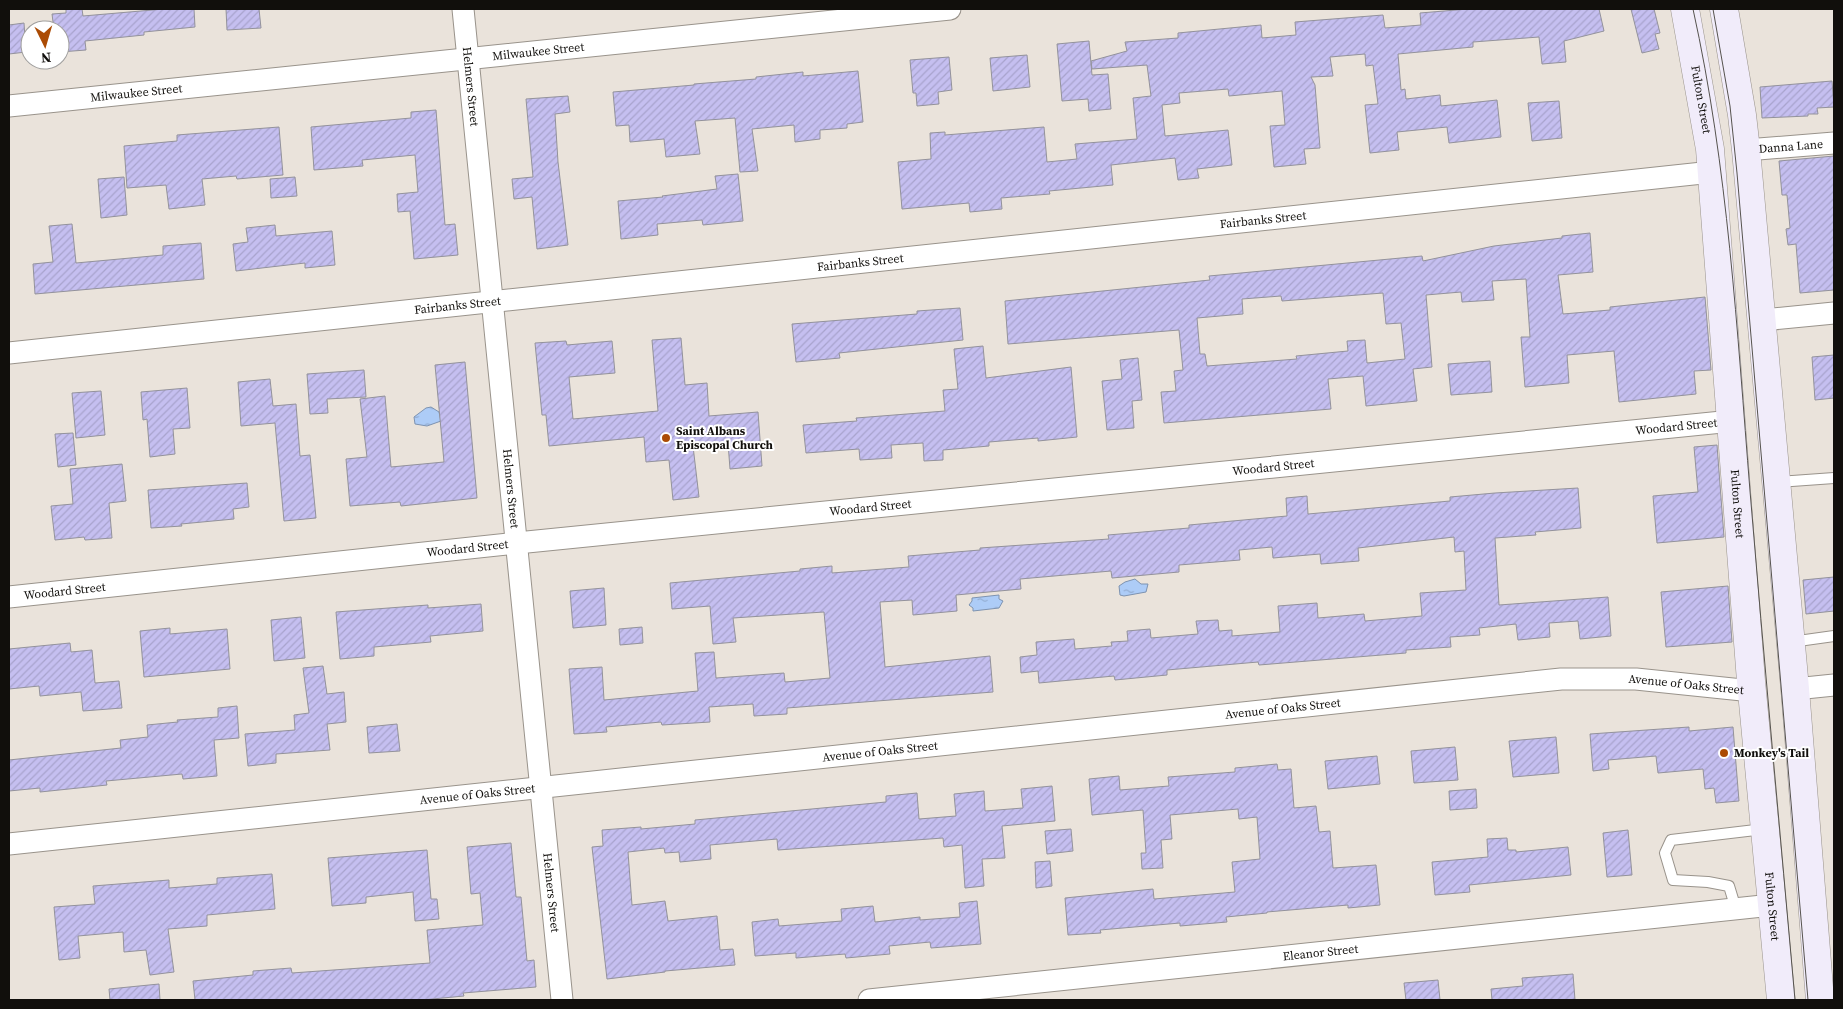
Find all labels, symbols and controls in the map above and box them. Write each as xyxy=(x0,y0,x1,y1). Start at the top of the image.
north arrow xyxy=(20,20,70,70)
street label: Milwaukee Street xyxy=(491,39,585,64)
street label: Helmers Street xyxy=(459,46,483,127)
text: N xyxy=(40,48,52,68)
street label: Fulton Street xyxy=(1687,64,1715,135)
street label: Milwaukee Street xyxy=(90,80,183,106)
street label: Danna Lane xyxy=(1758,136,1824,157)
street label: Fairbanks Street xyxy=(1219,207,1307,232)
street label: Fairbanks Street xyxy=(816,250,904,275)
street label: Fairbanks Street xyxy=(413,293,502,318)
street label: Woodard Street xyxy=(1635,415,1718,439)
place label: Saint Albans Episcopal Church xyxy=(676,423,774,453)
marker: Saint Albans Episcopal Church xyxy=(660,432,672,444)
street label: Helmers Street xyxy=(499,448,523,529)
street label: Woodard Street xyxy=(1232,455,1315,479)
street label: Fulton Street xyxy=(1727,469,1748,539)
street label: Woodard Street xyxy=(829,495,912,520)
street label: Woodard Street xyxy=(426,536,509,561)
street label: Woodard Street xyxy=(23,579,107,603)
street label: Avenue of Oaks Street xyxy=(1628,671,1745,698)
street label: Avenue of Oaks Street xyxy=(1224,694,1341,723)
street label: Avenue of Oaks Street xyxy=(822,737,939,765)
place label: Monkey's Tail xyxy=(1734,745,1809,761)
marker: Monkey's Tail xyxy=(1718,747,1730,759)
street label: Avenue of Oaks Street xyxy=(419,780,536,808)
street label: Helmers Street xyxy=(539,852,563,933)
street label: Fulton Street xyxy=(1761,871,1783,941)
street label: Eleanor Street xyxy=(1282,941,1359,964)

